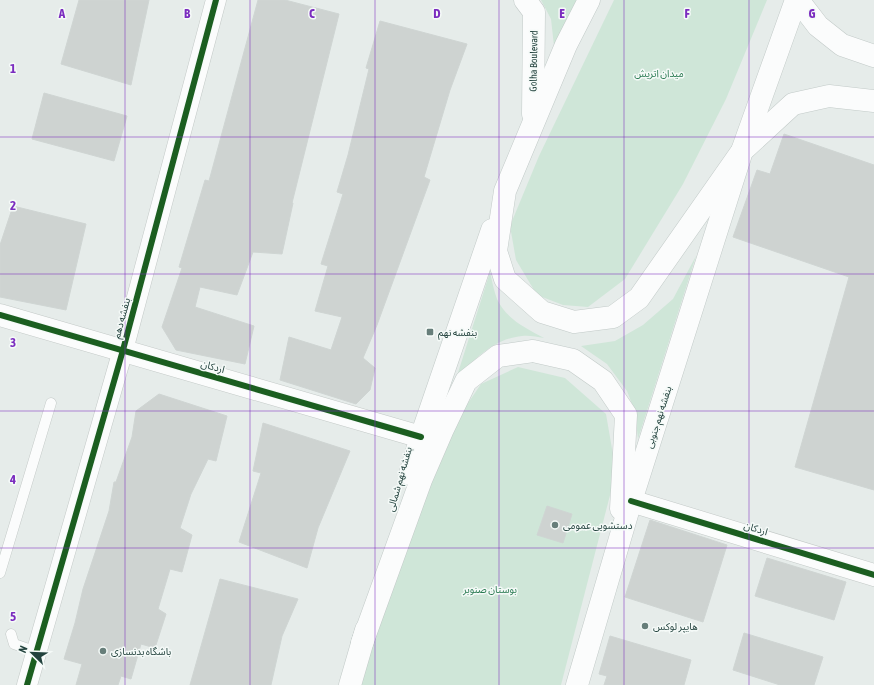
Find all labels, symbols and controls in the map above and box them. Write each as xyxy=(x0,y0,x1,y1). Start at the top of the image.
text: A xyxy=(58,6,66,21)
text: B xyxy=(184,6,191,21)
text: C xyxy=(309,6,315,21)
text: D xyxy=(433,6,441,21)
text: E xyxy=(559,6,565,21)
text: F xyxy=(684,6,690,21)
text: G xyxy=(809,6,816,21)
street label: Golha Boulevard xyxy=(527,30,540,92)
text: 1 xyxy=(10,61,16,76)
park label: میدان اتریش xyxy=(634,68,684,80)
text: 2 xyxy=(10,198,16,213)
street label: بنفشه دهم xyxy=(111,296,134,340)
marker: بنفشه نهم xyxy=(425,327,435,337)
place label: بنفشه نهم xyxy=(438,327,477,340)
text: 3 xyxy=(10,335,16,350)
street label: اردکان xyxy=(199,358,226,376)
street label: بنفشه نهم جنوبی xyxy=(643,384,676,450)
street label: بنفشه نهم شمالی xyxy=(385,445,416,513)
text: 4 xyxy=(9,472,16,487)
marker: دستشویی عمومی xyxy=(550,520,560,530)
place label: دستشویی عمومی xyxy=(563,520,633,532)
street label: اردکان xyxy=(742,520,769,538)
park label: بوستان صنوبر xyxy=(462,584,517,596)
text: 5 xyxy=(10,609,16,624)
marker: هایپر لوکس xyxy=(640,621,650,631)
place label: هایپر لوکس xyxy=(653,621,698,633)
north arrow xyxy=(12,633,52,673)
text: N xyxy=(16,644,30,654)
marker: باشگاه بدنسازی xyxy=(98,646,108,656)
place label: باشگاه بدنسازی xyxy=(111,646,172,658)

